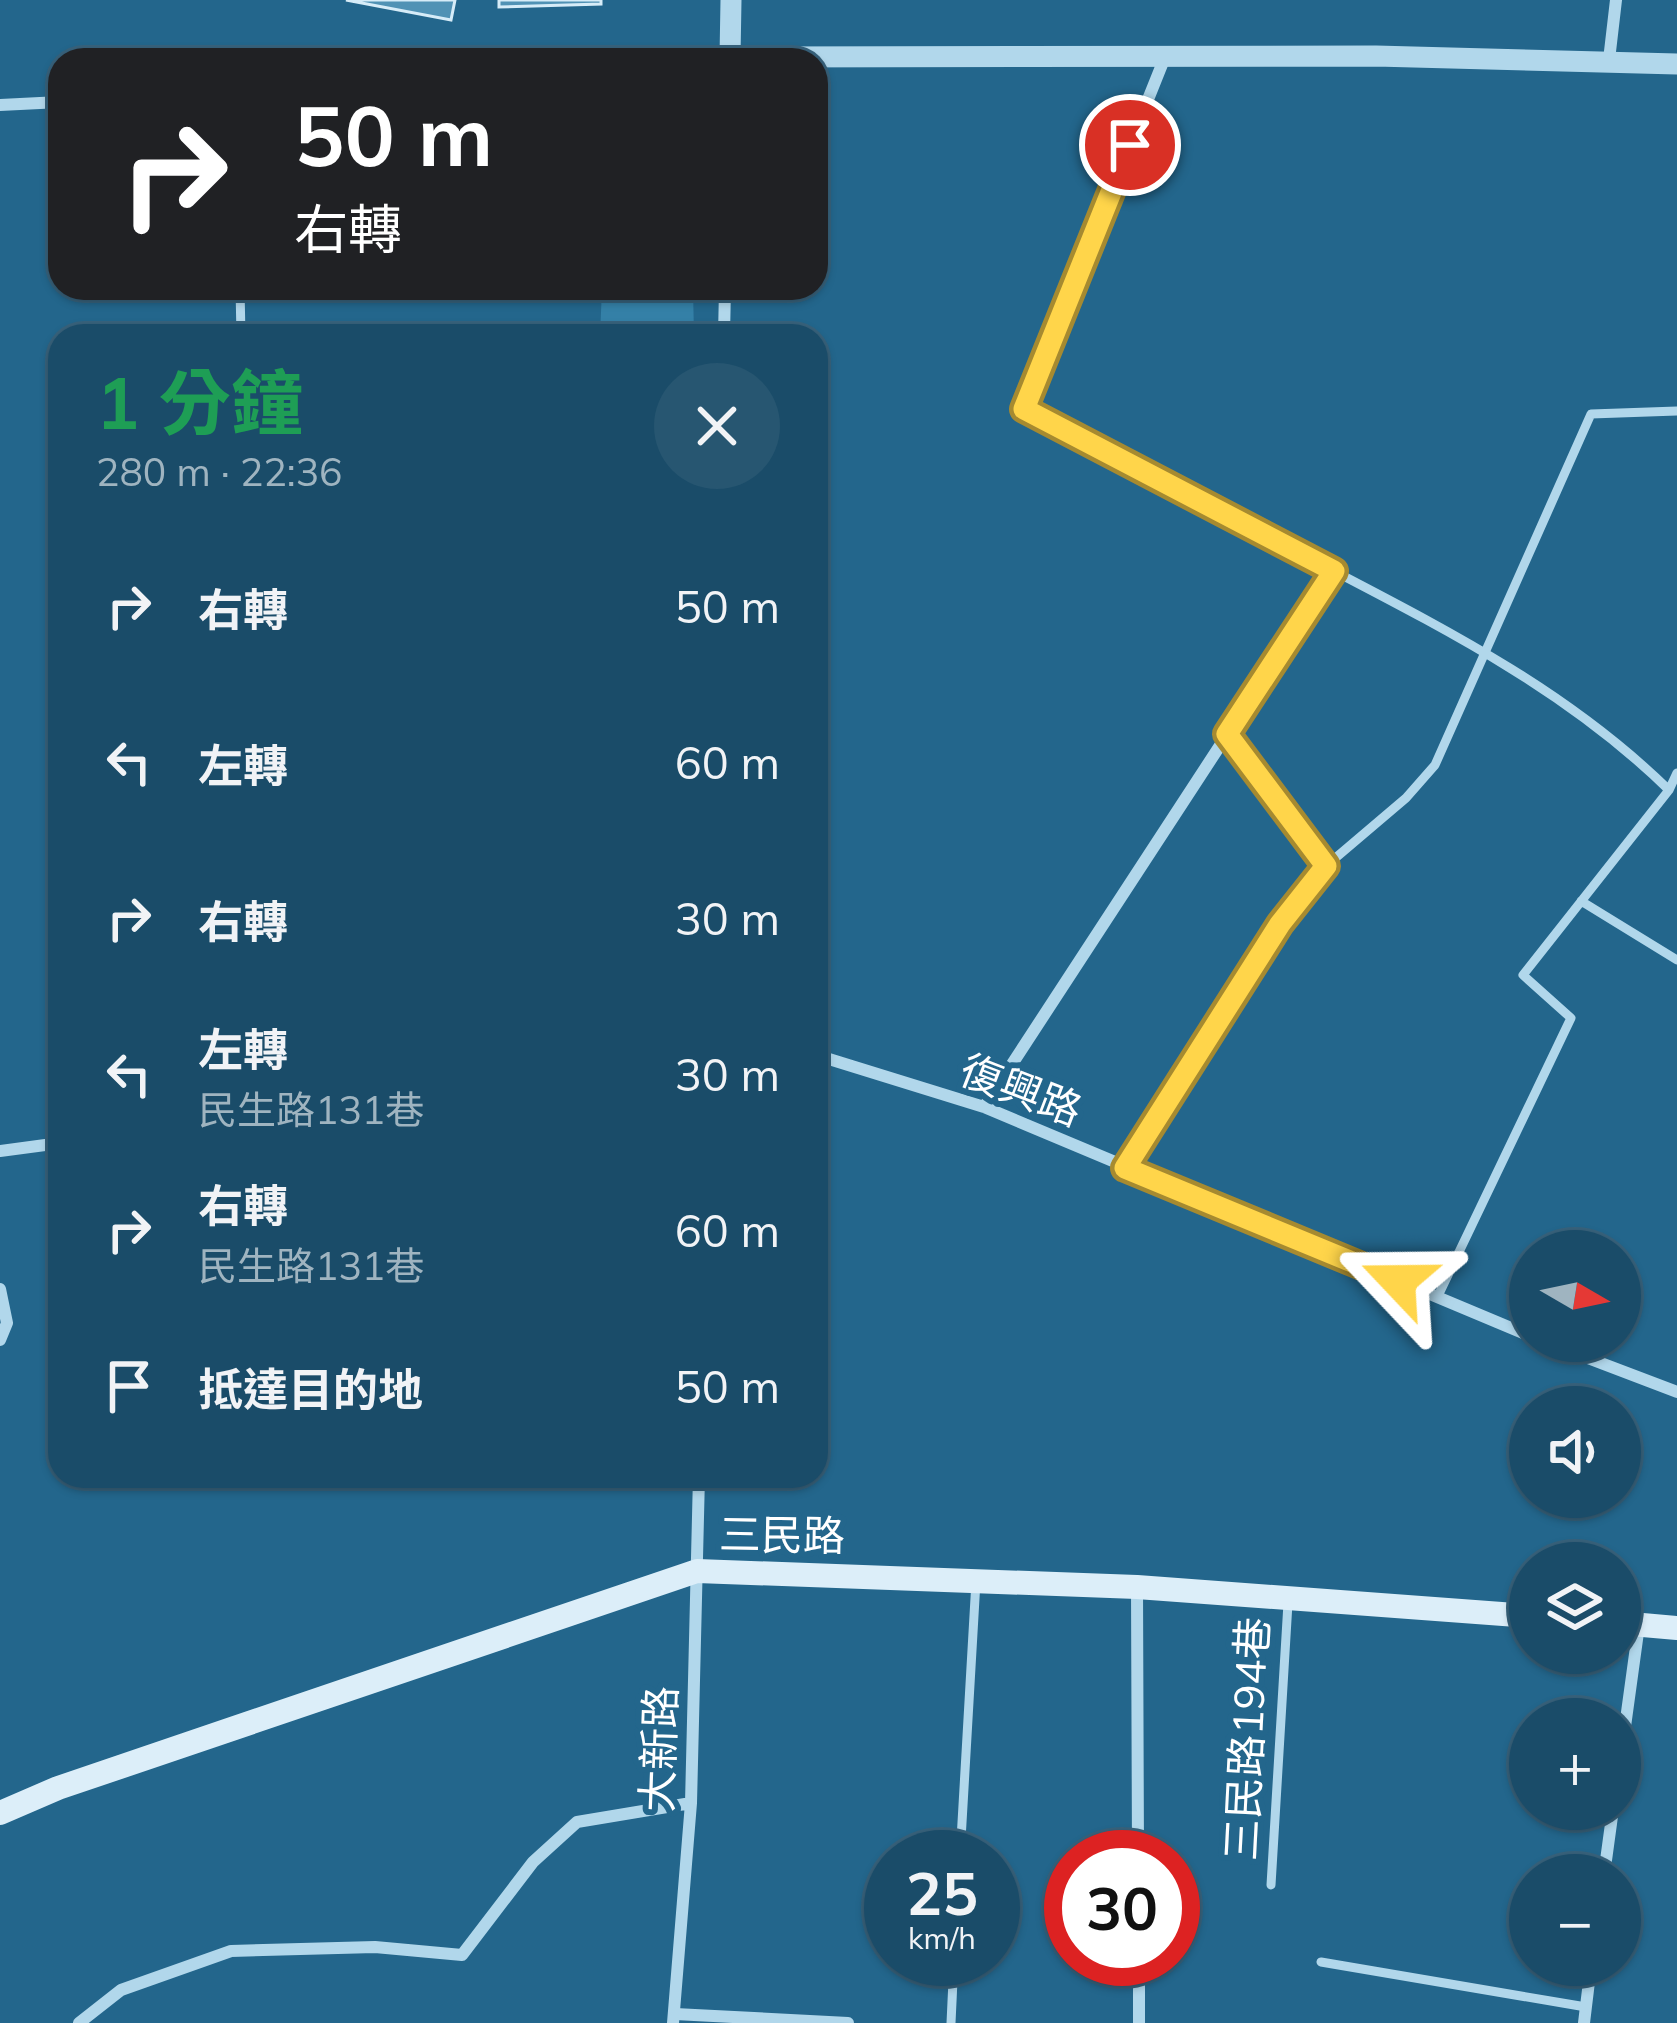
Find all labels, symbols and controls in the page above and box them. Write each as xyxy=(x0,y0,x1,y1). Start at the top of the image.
text: 50 m xyxy=(294,82,493,187)
pin xyxy=(1079,94,1181,196)
icon: right xyxy=(96,96,252,252)
icon: arrive xyxy=(1097,112,1163,178)
text: 右轉 xyxy=(294,195,402,263)
text: 1 分鐘 xyxy=(96,357,303,447)
button: close xyxy=(654,363,780,489)
text: 280 m · 22:36 xyxy=(96,447,342,496)
icon: right xyxy=(96,573,162,639)
text: 50 m xyxy=(675,578,780,634)
text: 右轉 xyxy=(198,581,288,637)
icon: left xyxy=(96,729,162,795)
text: 60 m xyxy=(675,734,780,790)
text: 左轉 xyxy=(198,737,288,793)
icon: right xyxy=(96,885,162,951)
text: 30 m xyxy=(675,890,780,946)
text: 右轉 xyxy=(198,893,288,949)
text: 左轉 xyxy=(198,1021,288,1077)
icon: left xyxy=(96,1041,162,1107)
street label: 復興路 xyxy=(953,1042,1089,1137)
text: 30 m xyxy=(675,1046,780,1102)
text: 民生路131巷 xyxy=(198,1085,424,1134)
text: 右轉 xyxy=(198,1177,288,1233)
icon: right xyxy=(96,1197,162,1263)
text: 60 m xyxy=(675,1202,780,1258)
position arrow xyxy=(1335,1218,1461,1344)
north arrow xyxy=(1509,1230,1641,1362)
map controls xyxy=(1509,1230,1641,1986)
text: 民生路131巷 xyxy=(198,1241,424,1290)
icon: arrive xyxy=(96,1353,162,1419)
text: 50 m xyxy=(675,1358,780,1414)
text: 抵達目的地 xyxy=(198,1361,423,1417)
button: sound xyxy=(1509,1386,1641,1518)
street label: 三民路 xyxy=(719,1507,845,1562)
button: layers xyxy=(1509,1542,1641,1674)
street label: 三民路194巷 xyxy=(1214,1616,1279,1862)
street label: 大新路 xyxy=(630,1685,687,1813)
button: + xyxy=(1509,1698,1641,1830)
speed limit sign: 30 xyxy=(1044,1830,1200,1986)
button: − xyxy=(1509,1854,1641,1986)
text: 25 xyxy=(906,1855,978,1930)
text: km/h xyxy=(908,1919,976,1957)

